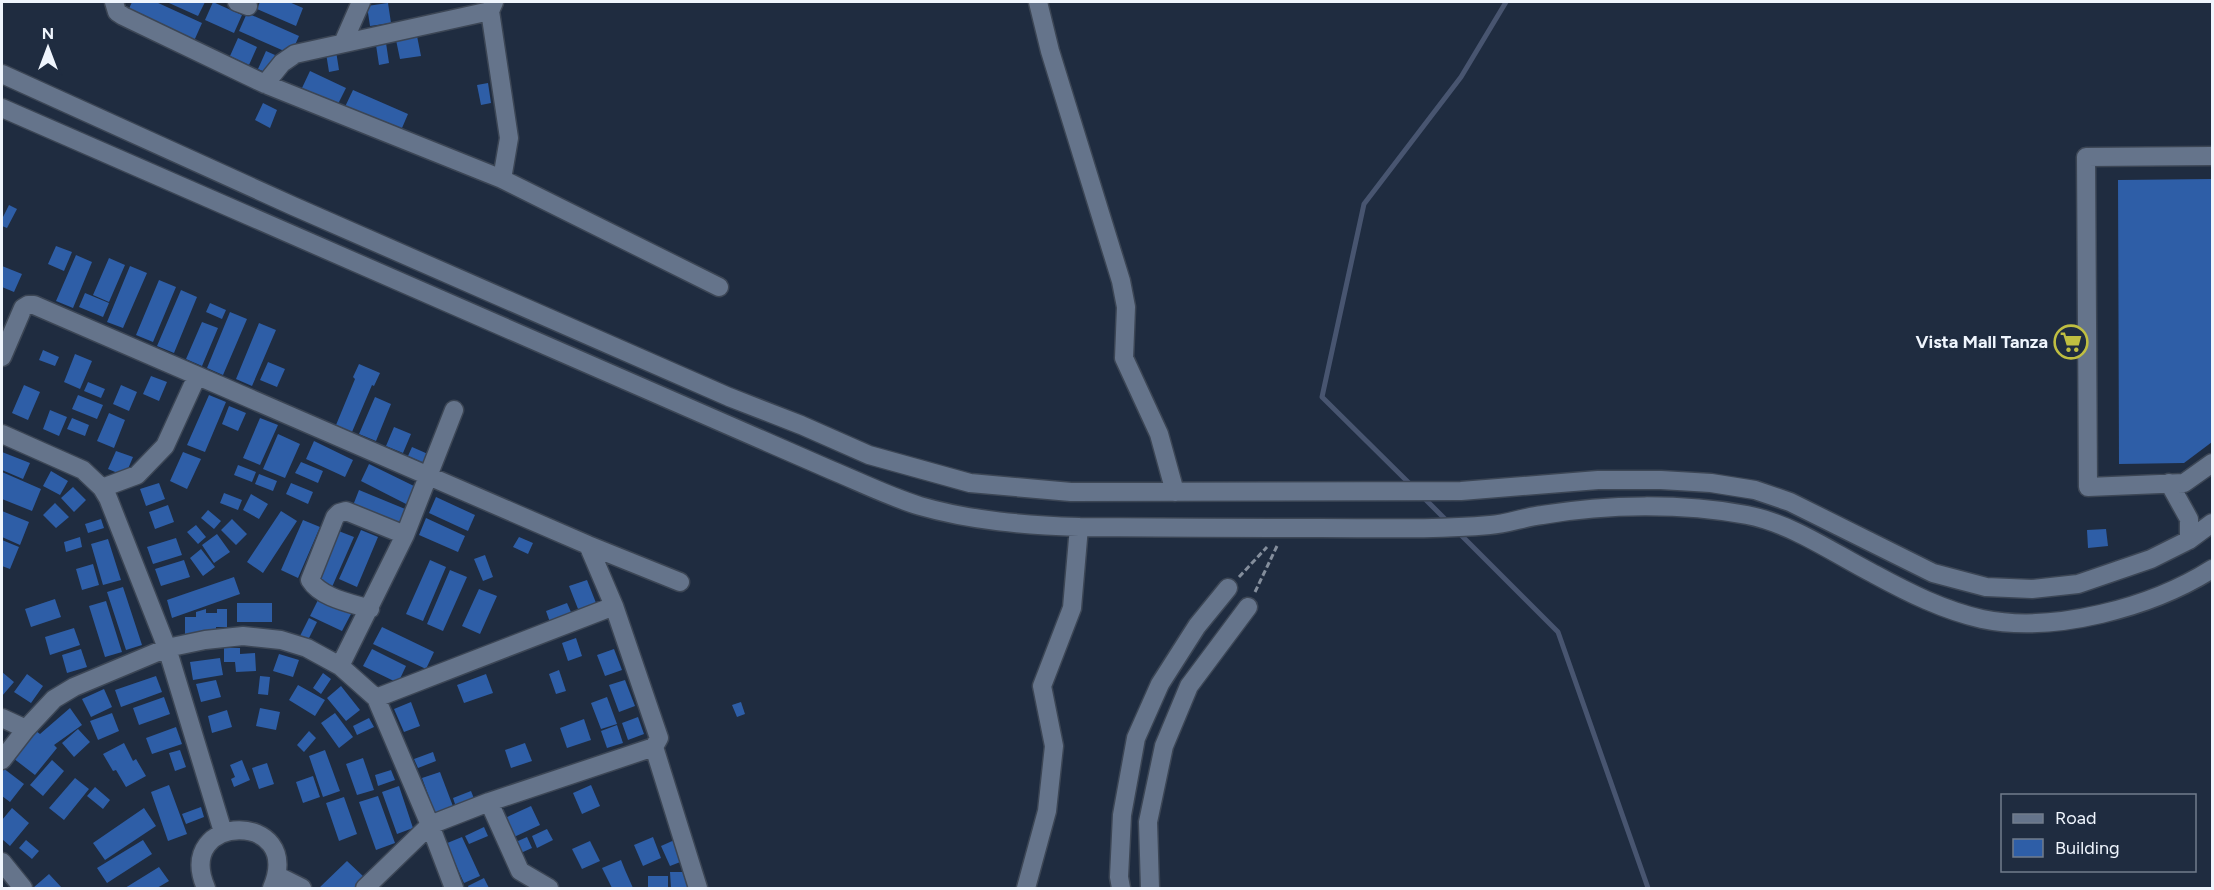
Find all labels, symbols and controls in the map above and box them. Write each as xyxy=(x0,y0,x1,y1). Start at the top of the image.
north arrow xyxy=(18,18,78,78)
text: N xyxy=(42,24,54,43)
supermarket icon: Vista Mall Tanza xyxy=(2053,324,2089,360)
place label: Vista Mall Tanza xyxy=(1915,331,2048,353)
legend xyxy=(2001,794,2196,872)
text: Road xyxy=(2055,807,2096,829)
text: Building xyxy=(2055,837,2120,859)

